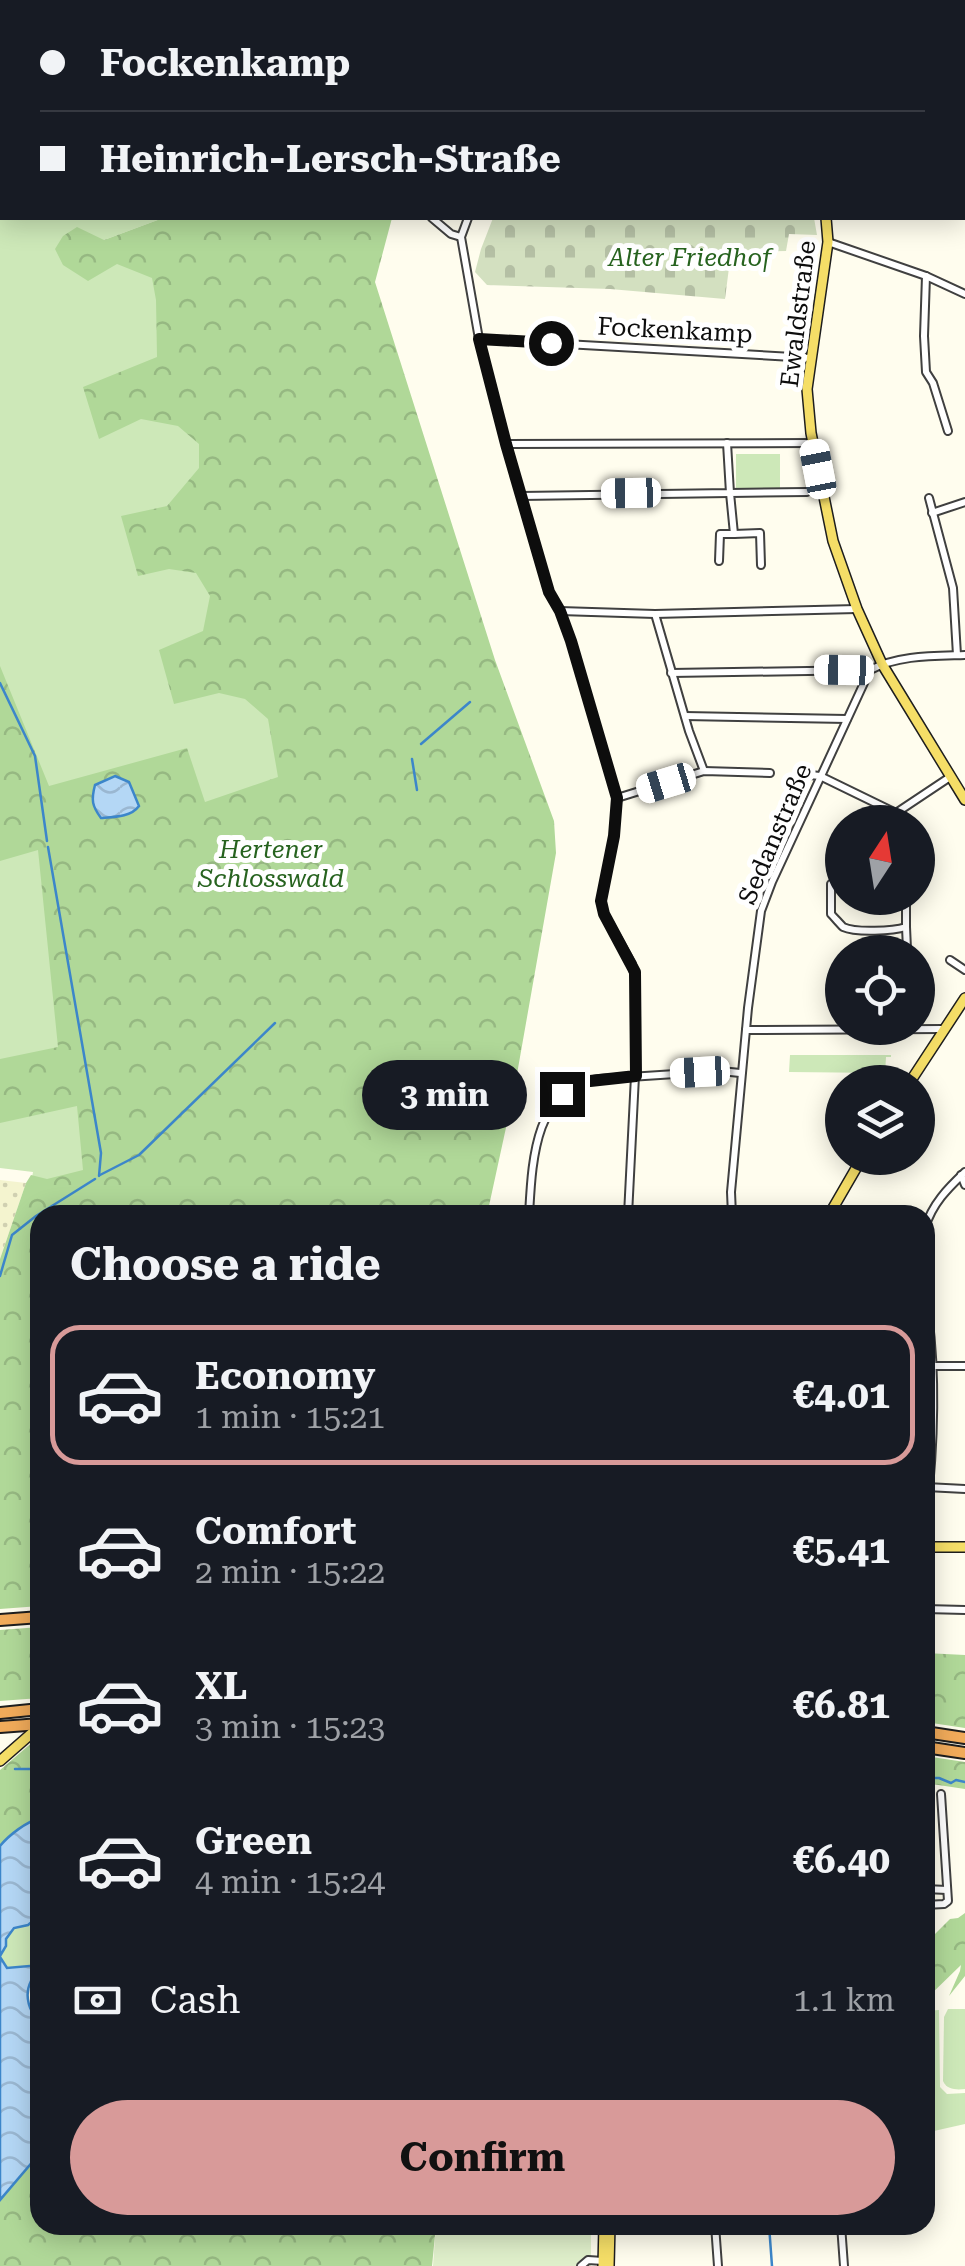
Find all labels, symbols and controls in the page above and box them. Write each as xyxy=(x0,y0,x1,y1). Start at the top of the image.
text: Fockenkamp xyxy=(100,41,350,85)
text: Heinrich-Lersch-Straße xyxy=(100,137,561,181)
street label: Ewaldstraße xyxy=(775,239,821,389)
park label: Alter Friedhof xyxy=(607,243,774,272)
street label: Fockenkamp xyxy=(597,311,753,349)
route start xyxy=(529,321,574,366)
car xyxy=(798,437,838,501)
car xyxy=(601,477,661,509)
car xyxy=(814,654,874,686)
street label: Sedanstraße xyxy=(732,759,818,909)
car xyxy=(633,760,699,806)
north arrow xyxy=(825,805,935,915)
map controls xyxy=(825,805,935,1175)
park label: Hertener Schlosswald xyxy=(197,835,344,893)
button: locate xyxy=(825,935,935,1045)
car xyxy=(669,1055,731,1089)
callout: 3 min xyxy=(362,1059,527,1129)
button: layers xyxy=(825,1065,935,1175)
route end xyxy=(540,1072,585,1117)
text: 3 min xyxy=(400,1076,489,1114)
text: Choose a ride xyxy=(70,1238,381,1291)
icon: car xyxy=(75,1350,165,1440)
text: Economy xyxy=(195,1354,375,1398)
text: €4.01 xyxy=(793,1373,890,1417)
text: 1 min · 15:21 xyxy=(195,1398,385,1436)
icon: car xyxy=(75,1505,165,1595)
text: Comfort xyxy=(195,1509,356,1553)
text: €5.41 xyxy=(793,1528,890,1572)
text: 2 min · 15:22 xyxy=(195,1553,385,1591)
icon: car xyxy=(75,1660,165,1750)
text: XL xyxy=(195,1664,247,1708)
text: €6.81 xyxy=(793,1683,890,1727)
text: 3 min · 15:23 xyxy=(195,1708,385,1746)
icon: car xyxy=(75,1815,165,1905)
text: Green xyxy=(195,1819,312,1863)
text: €6.40 xyxy=(793,1838,890,1882)
text: 4 min · 15:24 xyxy=(195,1863,385,1901)
icon: cash xyxy=(70,1973,125,2028)
text: Cash xyxy=(150,1978,240,2022)
text: 1.1 km xyxy=(793,1981,895,2019)
button: Confirm xyxy=(70,2100,895,2215)

